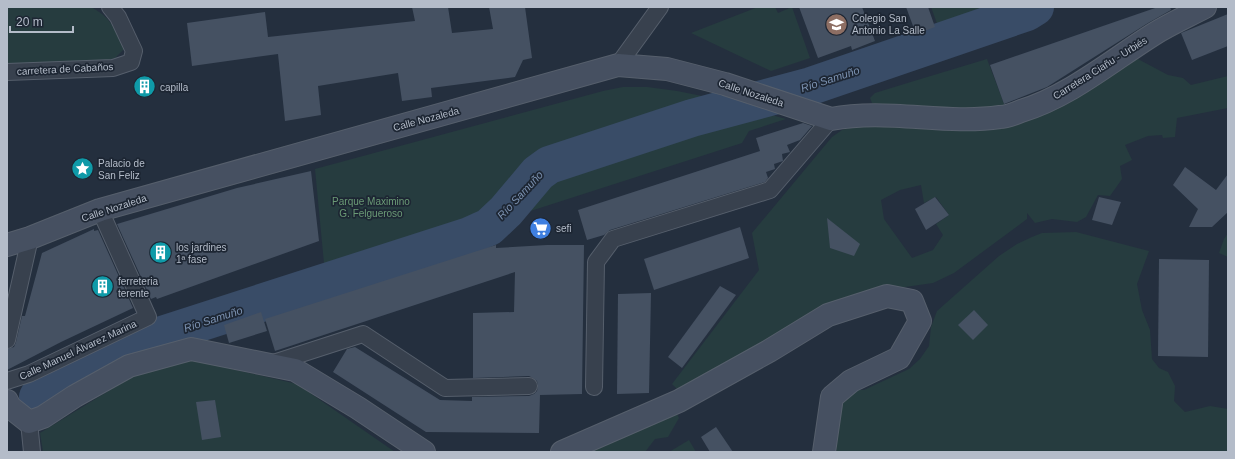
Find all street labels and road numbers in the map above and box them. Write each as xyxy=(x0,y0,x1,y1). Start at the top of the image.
street label: Carretera Ciañu - Urbiés xyxy=(1051,34,1149,102)
street label: carretera de Cabaños xyxy=(16,61,114,77)
street label: Calle Nozaleda xyxy=(717,77,785,109)
street label: Calle Nozaleda xyxy=(392,105,461,133)
street label: Calle Nozaleda xyxy=(80,192,148,224)
street label: Calle Manuel Álvarez Marina xyxy=(17,317,139,382)

